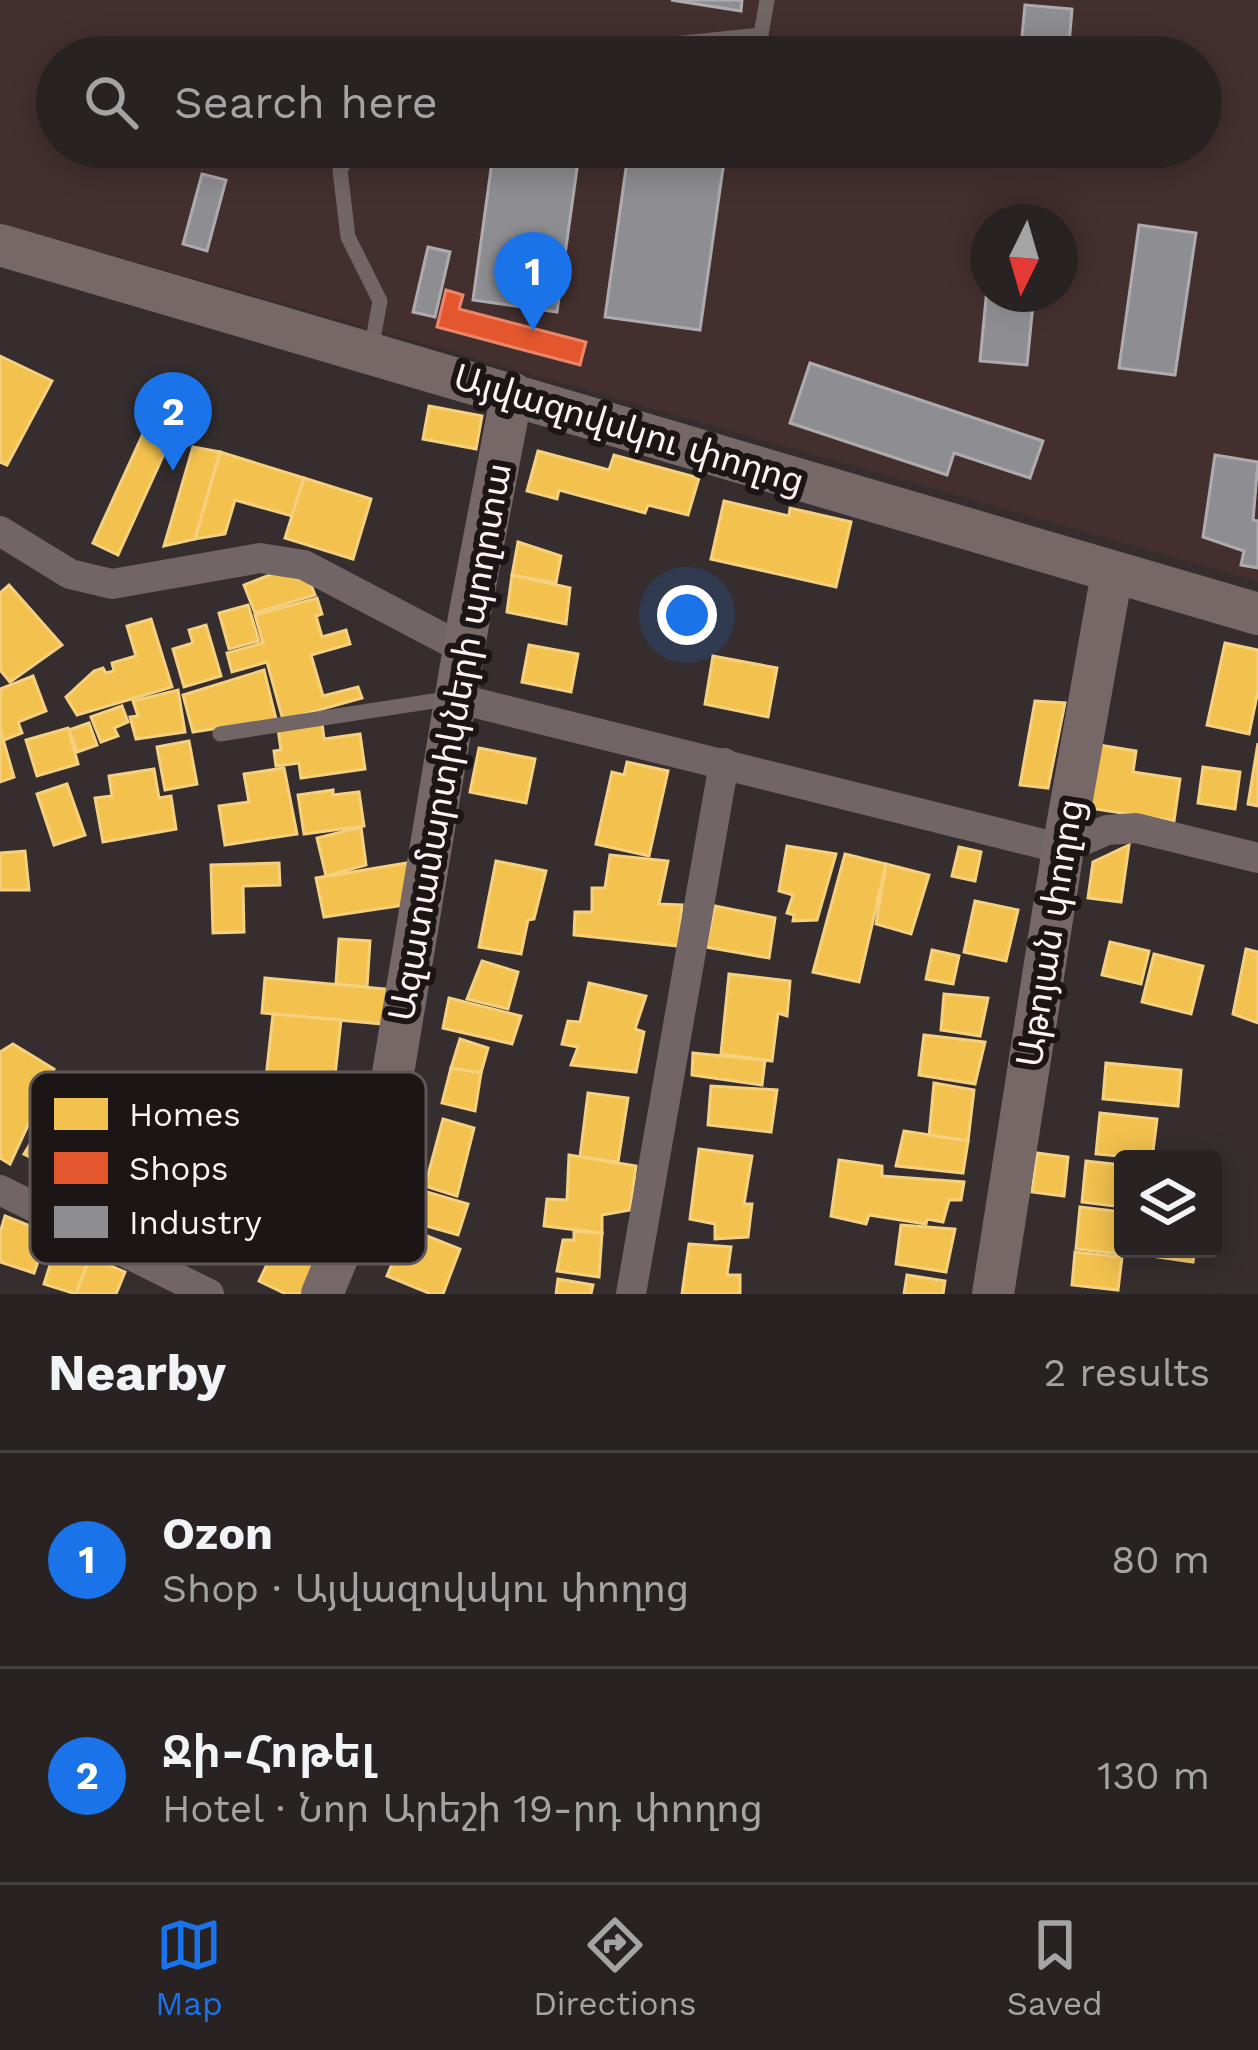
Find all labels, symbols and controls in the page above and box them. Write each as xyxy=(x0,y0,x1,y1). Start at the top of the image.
search box xyxy=(36,36,1222,168)
icon: search xyxy=(78,69,144,135)
text: Search here xyxy=(174,76,438,129)
north arrow xyxy=(970,204,1078,312)
pin: 1 xyxy=(494,232,572,331)
street label: Այվազովսկու փողոց xyxy=(449,356,809,502)
pin: 2 xyxy=(134,372,212,471)
street label: Ազատամարտիկների պողոտա xyxy=(380,460,520,1024)
your location xyxy=(657,585,717,645)
street label: Աթոյան փողոց xyxy=(1008,796,1092,1070)
legend xyxy=(30,1072,426,1264)
text: Homes xyxy=(129,1095,241,1134)
text: Shops xyxy=(129,1149,228,1188)
map controls xyxy=(1114,1150,1222,1258)
button: layers xyxy=(1114,1150,1222,1258)
text: Industry xyxy=(129,1203,262,1242)
text: Nearby xyxy=(48,1343,226,1402)
text: 2 results xyxy=(1044,1350,1210,1395)
text: Ozon xyxy=(162,1507,273,1560)
text: 1 xyxy=(79,1537,95,1582)
text: 80 m xyxy=(1111,1537,1210,1582)
text: Shop · Այվազովսկու փողոց xyxy=(162,1566,689,1611)
text: Ջի-Հոթել xyxy=(162,1725,376,1778)
text: 2 xyxy=(75,1753,99,1798)
text: 130 m xyxy=(1097,1753,1210,1798)
text: Hotel · Նոր Արեշի 19-րդ փողոց xyxy=(162,1786,763,1831)
tab: Map xyxy=(155,1912,223,2023)
tab: Directions xyxy=(533,1912,696,2023)
tab: Saved xyxy=(1007,1912,1103,2023)

